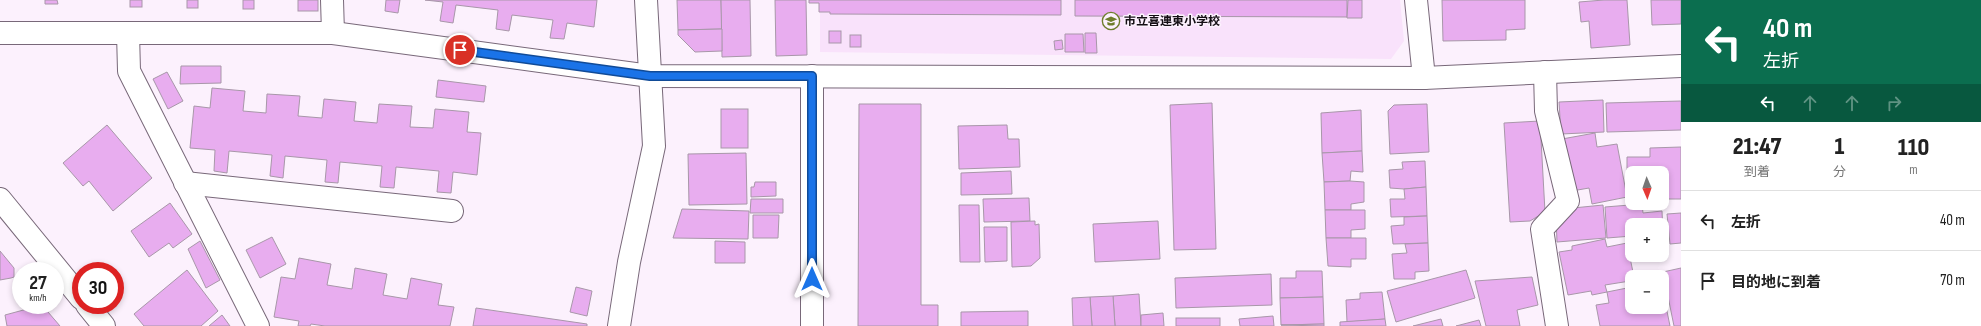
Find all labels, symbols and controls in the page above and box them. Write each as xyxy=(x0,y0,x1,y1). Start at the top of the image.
school or university icon: 市立喜連東小学校 xyxy=(1101,11,1121,31)
text: 40 m xyxy=(1763,12,1812,45)
place label: 市立喜連東小学校 xyxy=(1124,14,1220,29)
icon: left xyxy=(1697,16,1749,68)
pin xyxy=(443,33,477,67)
icon: arrive xyxy=(449,39,471,61)
text: 左折 xyxy=(1763,51,1799,72)
icon: left xyxy=(1757,92,1779,114)
icon: ahead xyxy=(1799,92,1821,114)
icon: ahead xyxy=(1841,92,1863,114)
icon: right xyxy=(1883,92,1905,114)
text: 21:47 xyxy=(1733,132,1781,161)
text: 1 xyxy=(1835,132,1844,161)
text: 110 xyxy=(1898,133,1929,162)
text: m xyxy=(1909,162,1918,178)
text: 到着 xyxy=(1744,164,1770,180)
text: 分 xyxy=(1833,164,1846,180)
north arrow xyxy=(1625,166,1669,210)
map controls xyxy=(1625,166,1669,314)
icon: left xyxy=(1697,210,1719,232)
text: 40 m xyxy=(1940,211,1965,230)
text: 左折 xyxy=(1731,213,1761,232)
button: + xyxy=(1625,218,1669,262)
position arrow xyxy=(791,258,833,300)
speed limit sign: 30 xyxy=(72,262,124,314)
button: − xyxy=(1625,270,1669,314)
icon: arrive xyxy=(1697,270,1719,292)
text: 27 xyxy=(29,271,47,295)
text: 70 m xyxy=(1940,271,1965,290)
text: 目的地に到着 xyxy=(1731,273,1821,292)
text: km/h xyxy=(29,292,47,304)

